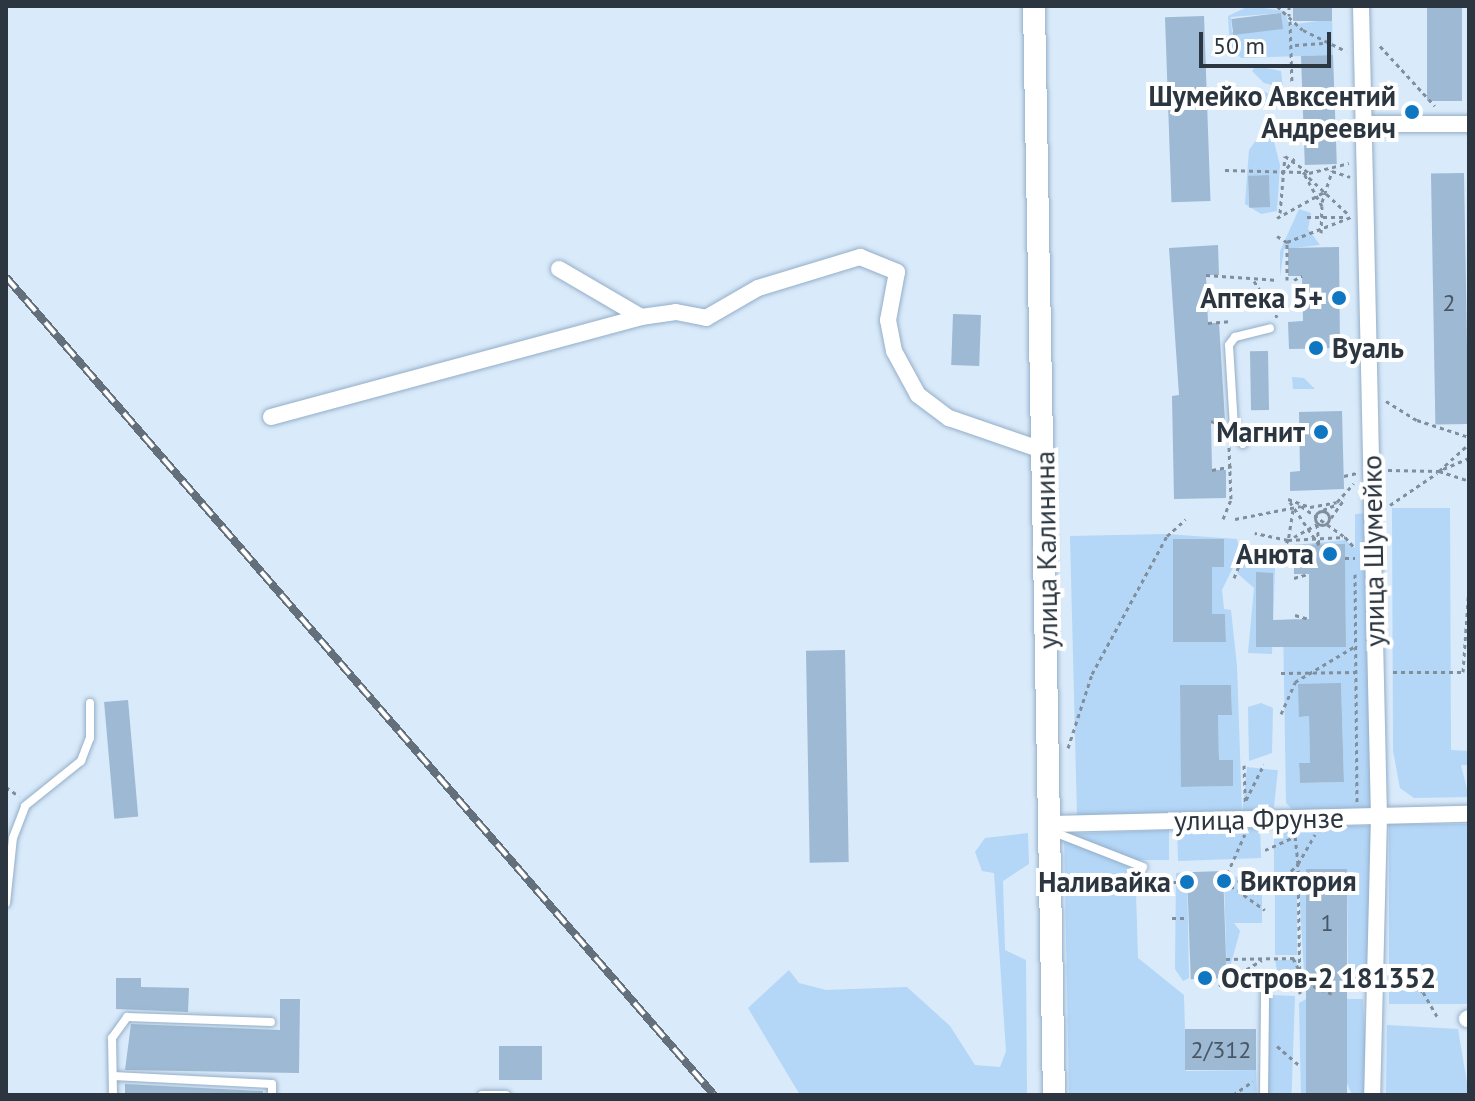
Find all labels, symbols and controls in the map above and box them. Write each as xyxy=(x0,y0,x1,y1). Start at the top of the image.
scale bar xyxy=(1203,16,1335,66)
text: 50 m xyxy=(1213,30,1265,61)
place label: Шумейко Авксентий Андреевич xyxy=(1147,79,1396,145)
marker: Шумейко Авксентий Андреевич xyxy=(1403,103,1421,121)
place label: Аптека 5+ xyxy=(1200,281,1323,315)
marker: Аптека 5+ xyxy=(1330,289,1348,307)
house number: 2 xyxy=(1442,289,1456,317)
place label: Вуаль xyxy=(1332,331,1404,365)
marker: Вуаль xyxy=(1307,339,1325,357)
place label: Магнит xyxy=(1216,415,1305,449)
marker: Магнит xyxy=(1312,423,1330,441)
street label: улица Калинина xyxy=(1027,450,1065,650)
street label: улица Шумейко xyxy=(1355,455,1391,647)
place label: Анюта xyxy=(1236,537,1314,571)
marker: Анюта xyxy=(1321,545,1339,563)
street label: улица Фрунзе xyxy=(1174,801,1344,837)
place label: Виктория xyxy=(1240,864,1356,898)
place label: Наливайка xyxy=(1038,865,1171,899)
marker: Виктория xyxy=(1215,872,1233,890)
marker: Наливайка xyxy=(1178,873,1196,891)
house number: 1 xyxy=(1320,909,1334,937)
place label: Остров-2 181352 xyxy=(1221,961,1436,995)
marker: Остров-2 181352 xyxy=(1196,969,1214,987)
house number: 2/312 xyxy=(1191,1036,1251,1064)

